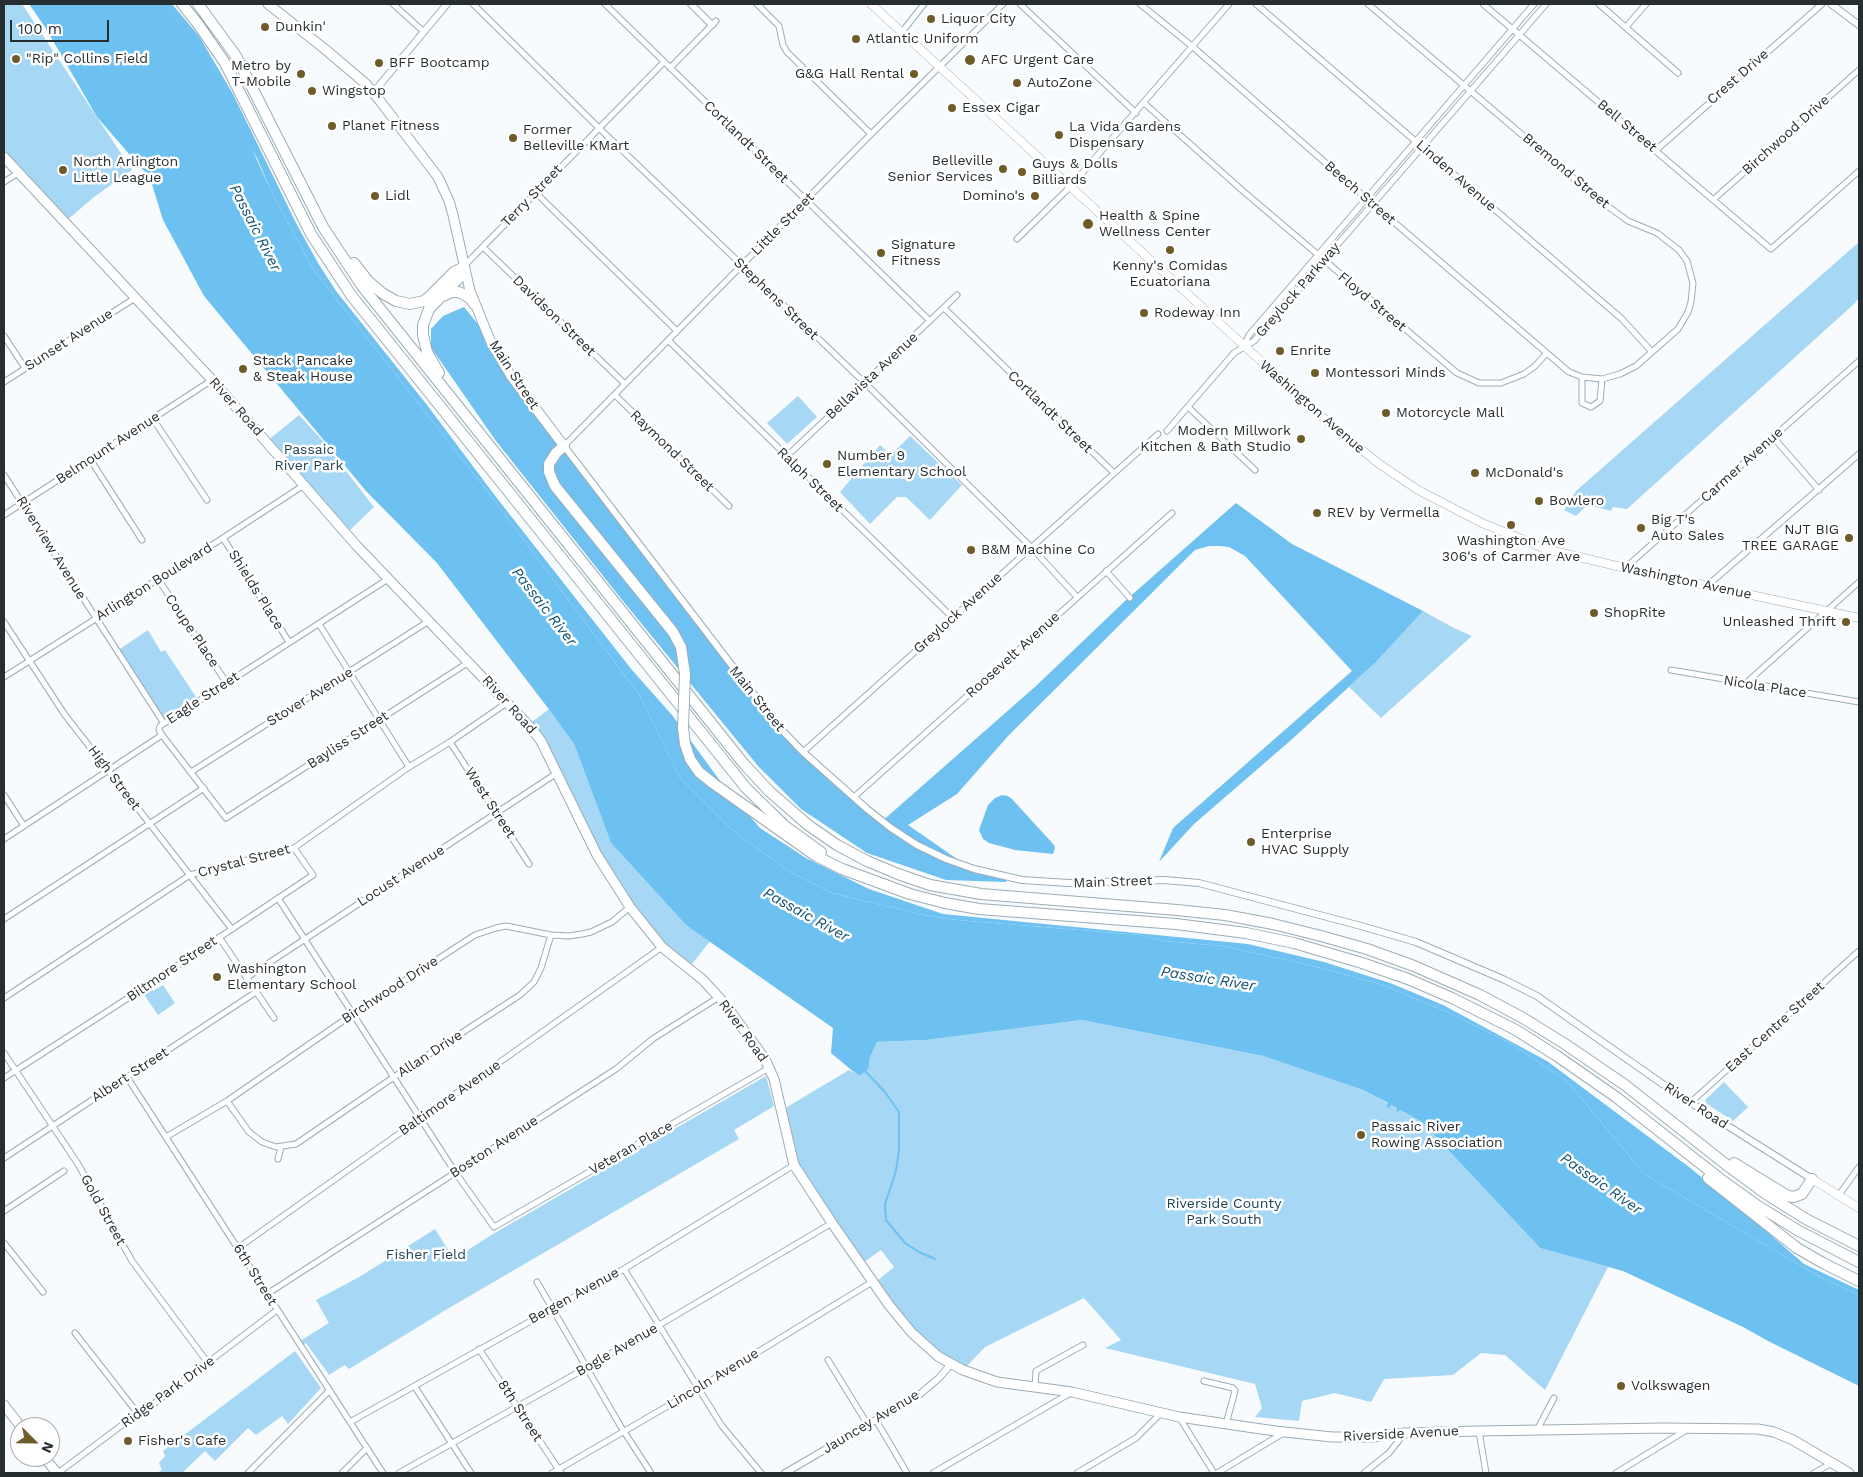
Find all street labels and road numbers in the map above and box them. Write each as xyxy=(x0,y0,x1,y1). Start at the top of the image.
street label: Crest Drive xyxy=(1704,46,1772,108)
street label: Birchwood Drive xyxy=(1739,91,1833,179)
street label: Bell Street xyxy=(1594,96,1660,156)
street label: Cortlandt Street xyxy=(700,97,792,187)
street label: Bremond Street xyxy=(1519,130,1613,212)
street label: Linden Avenue xyxy=(1413,137,1499,215)
street label: Beech Street xyxy=(1321,158,1399,228)
street label: Terry Street xyxy=(498,161,566,231)
street label: Little Street xyxy=(748,189,818,259)
street label: Greylock Parkway xyxy=(1252,239,1344,341)
street label: Stephens Street xyxy=(730,254,822,344)
street label: Floyd Street xyxy=(1334,269,1410,335)
street label: Davidson Street xyxy=(509,272,599,360)
street label: Sunset Avenue xyxy=(22,305,116,375)
street label: Bellavista Avenue xyxy=(822,329,922,423)
street label: Main Street xyxy=(485,337,543,413)
street label: Washington Avenue xyxy=(1256,357,1368,457)
street label: Cortlandt Street xyxy=(1004,367,1096,457)
street label: River Road xyxy=(205,374,267,440)
street label: Raymond Street xyxy=(627,407,717,495)
street label: Belmount Avenue xyxy=(53,408,163,488)
street label: Carmer Avenue xyxy=(1697,424,1787,506)
street label: Ralph Street xyxy=(773,444,847,516)
street label: Riverview Avenue xyxy=(12,493,90,603)
street label: Arlington Boulevard xyxy=(93,539,215,625)
street label: Shields Place xyxy=(225,547,287,633)
street label: Washington Avenue xyxy=(1619,559,1753,603)
street label: Greylock Avenue xyxy=(910,569,1006,657)
street label: Coupe Place xyxy=(161,591,223,671)
street label: Roosevelt Avenue xyxy=(963,608,1063,702)
street label: Main Street xyxy=(726,663,788,735)
street label: Stover Avenue xyxy=(264,664,356,730)
street label: Eagle Street xyxy=(163,668,243,728)
street label: River Road xyxy=(478,672,540,738)
street label: Nicola Place xyxy=(1722,672,1808,702)
street label: Bayliss Street xyxy=(304,707,392,773)
street label: High Street xyxy=(84,742,144,814)
street label: West Street xyxy=(461,764,519,842)
street label: Crystal Street xyxy=(196,841,292,881)
street label: Locust Avenue xyxy=(354,842,448,910)
street label: Main Street xyxy=(1073,872,1153,892)
street label: Biltmore Street xyxy=(124,933,220,1005)
street label: Birchwood Drive xyxy=(339,953,441,1027)
street label: East Centre Street xyxy=(1722,978,1828,1076)
street label: River Road xyxy=(715,997,771,1065)
street label: Allan Drive xyxy=(394,1027,466,1081)
street label: Albert Street xyxy=(88,1044,172,1106)
street label: Baltimore Avenue xyxy=(396,1057,504,1139)
street label: River Road xyxy=(1661,1079,1731,1133)
street label: Boston Avenue xyxy=(447,1112,541,1182)
street label: Veteran Place xyxy=(586,1117,676,1179)
street label: Gold Street xyxy=(77,1172,129,1248)
street label: 6th Street xyxy=(229,1241,281,1309)
street label: Bergen Avenue xyxy=(526,1264,622,1328)
street label: Bogle Avenue xyxy=(573,1320,661,1380)
street label: Lincoln Avenue xyxy=(664,1345,762,1413)
street label: Ridge Park Drive xyxy=(118,1352,218,1432)
street label: 8th Street xyxy=(494,1377,546,1445)
street label: Jauncey Avenue xyxy=(820,1386,922,1458)
street label: Riverside Avenue xyxy=(1343,1423,1459,1445)

